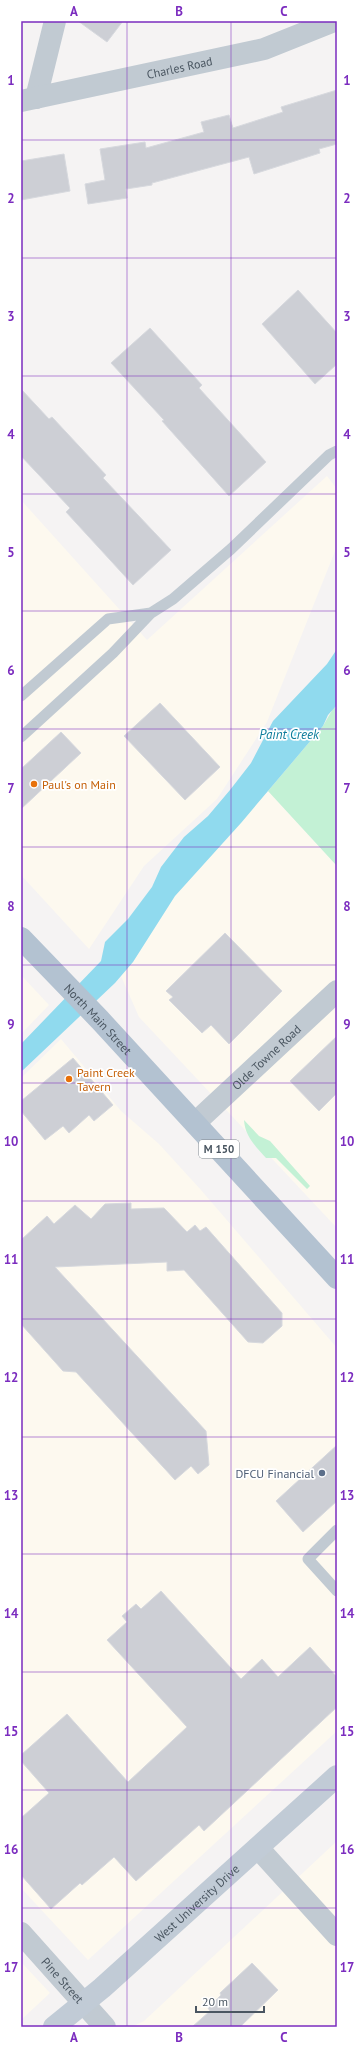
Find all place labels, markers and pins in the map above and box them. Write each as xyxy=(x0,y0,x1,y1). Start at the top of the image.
place label: Paul's on Main xyxy=(42,777,116,792)
marker: Paul's on Main xyxy=(29,779,39,789)
place label: Paint Creek Tavern xyxy=(77,1065,135,1094)
marker: Paint Creek Tavern xyxy=(64,1074,74,1084)
place label: DFCU Financial xyxy=(235,1466,314,1481)
marker: DFCU Financial xyxy=(317,1468,327,1478)

